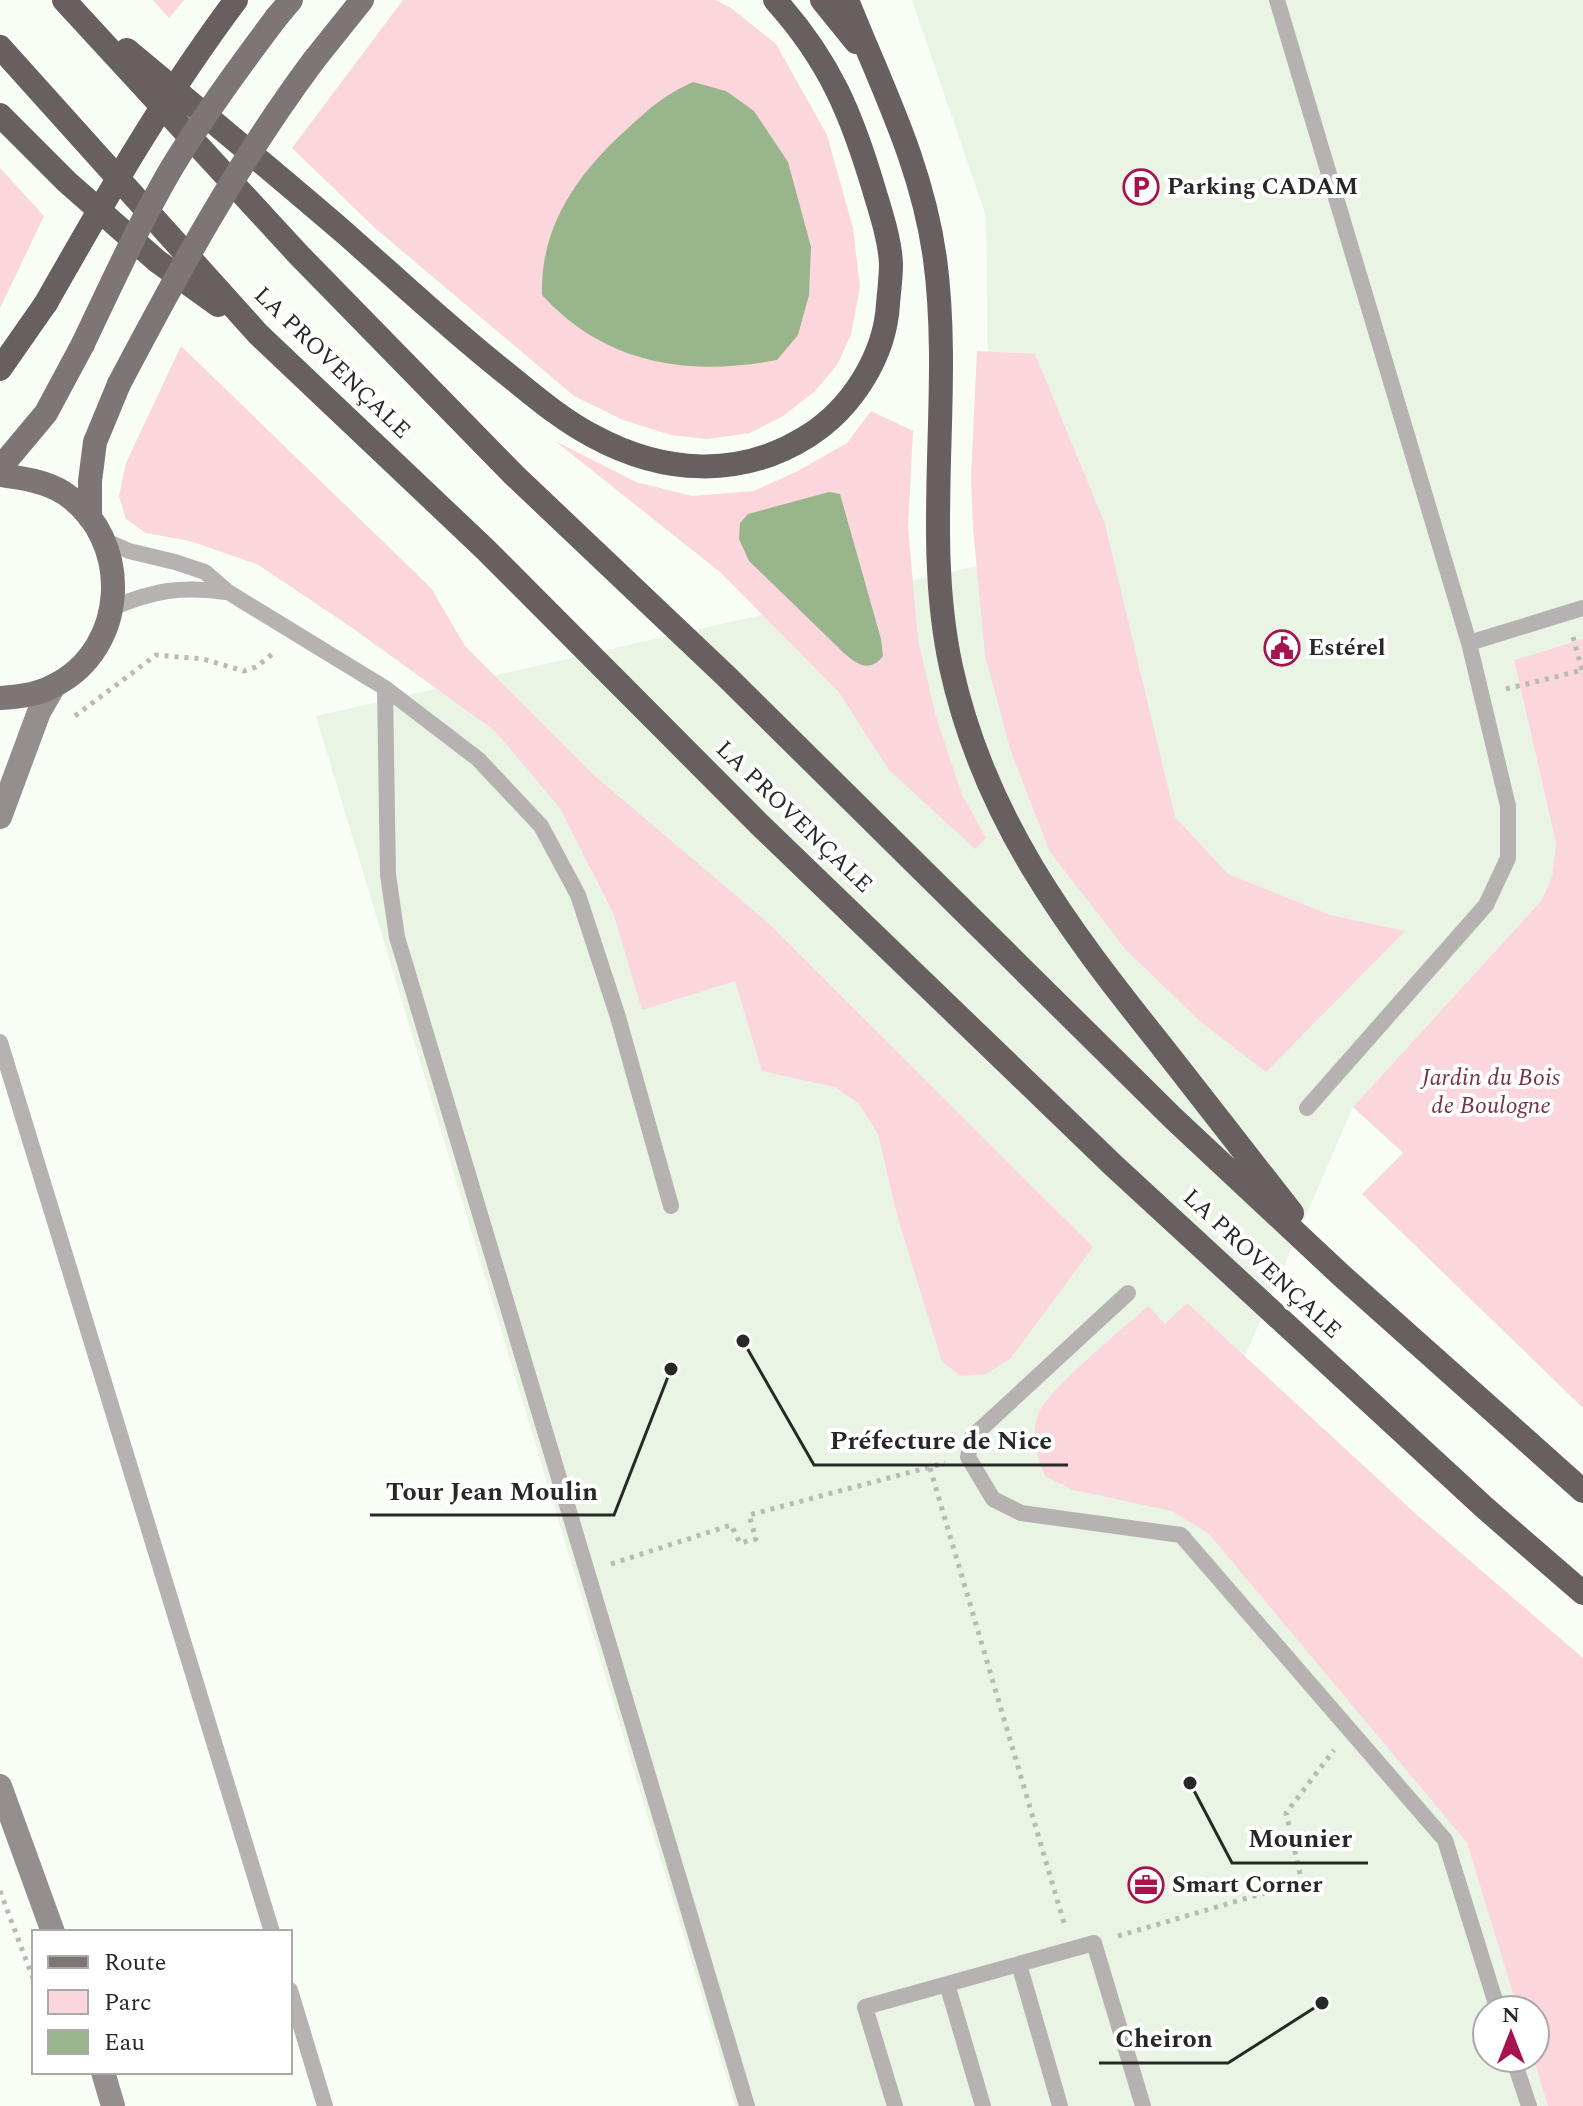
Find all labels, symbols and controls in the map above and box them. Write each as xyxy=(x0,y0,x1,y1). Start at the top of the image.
parking icon: Parking CADAM xyxy=(1122,168,1160,206)
place label: Parking CADAM xyxy=(1167,169,1358,205)
street label: LA PROVENÇALE xyxy=(245,278,419,448)
public building icon: Estérel xyxy=(1263,629,1301,667)
place label: Estérel xyxy=(1308,630,1386,666)
street label: LA PROVENÇALE xyxy=(707,732,881,902)
park label: Jardin du Bois de Boulogne xyxy=(1420,1060,1561,1124)
street label: LA PROVENÇALE xyxy=(1174,1180,1350,1348)
callout: Préfecture de Nice xyxy=(814,1415,1068,1465)
text: Préfecture de Nice xyxy=(830,1421,1052,1461)
callout: Tour Jean Moulin xyxy=(370,1465,614,1515)
text: Tour Jean Moulin xyxy=(386,1472,598,1512)
callout: Mounier xyxy=(1232,1813,1368,1863)
text: Mounier xyxy=(1248,1819,1353,1859)
office icon: Smart Corner xyxy=(1127,1866,1165,1904)
place label: Smart Corner xyxy=(1172,1867,1323,1903)
legend xyxy=(32,1930,292,2074)
text: Route xyxy=(104,1945,166,1981)
text: Parc xyxy=(104,1985,152,2021)
north arrow xyxy=(1471,1994,1551,2074)
text: N xyxy=(1502,1999,1520,2032)
callout: Cheiron xyxy=(1099,2013,1228,2063)
text: Cheiron xyxy=(1115,2019,1213,2059)
text: Eau xyxy=(104,2025,145,2061)

